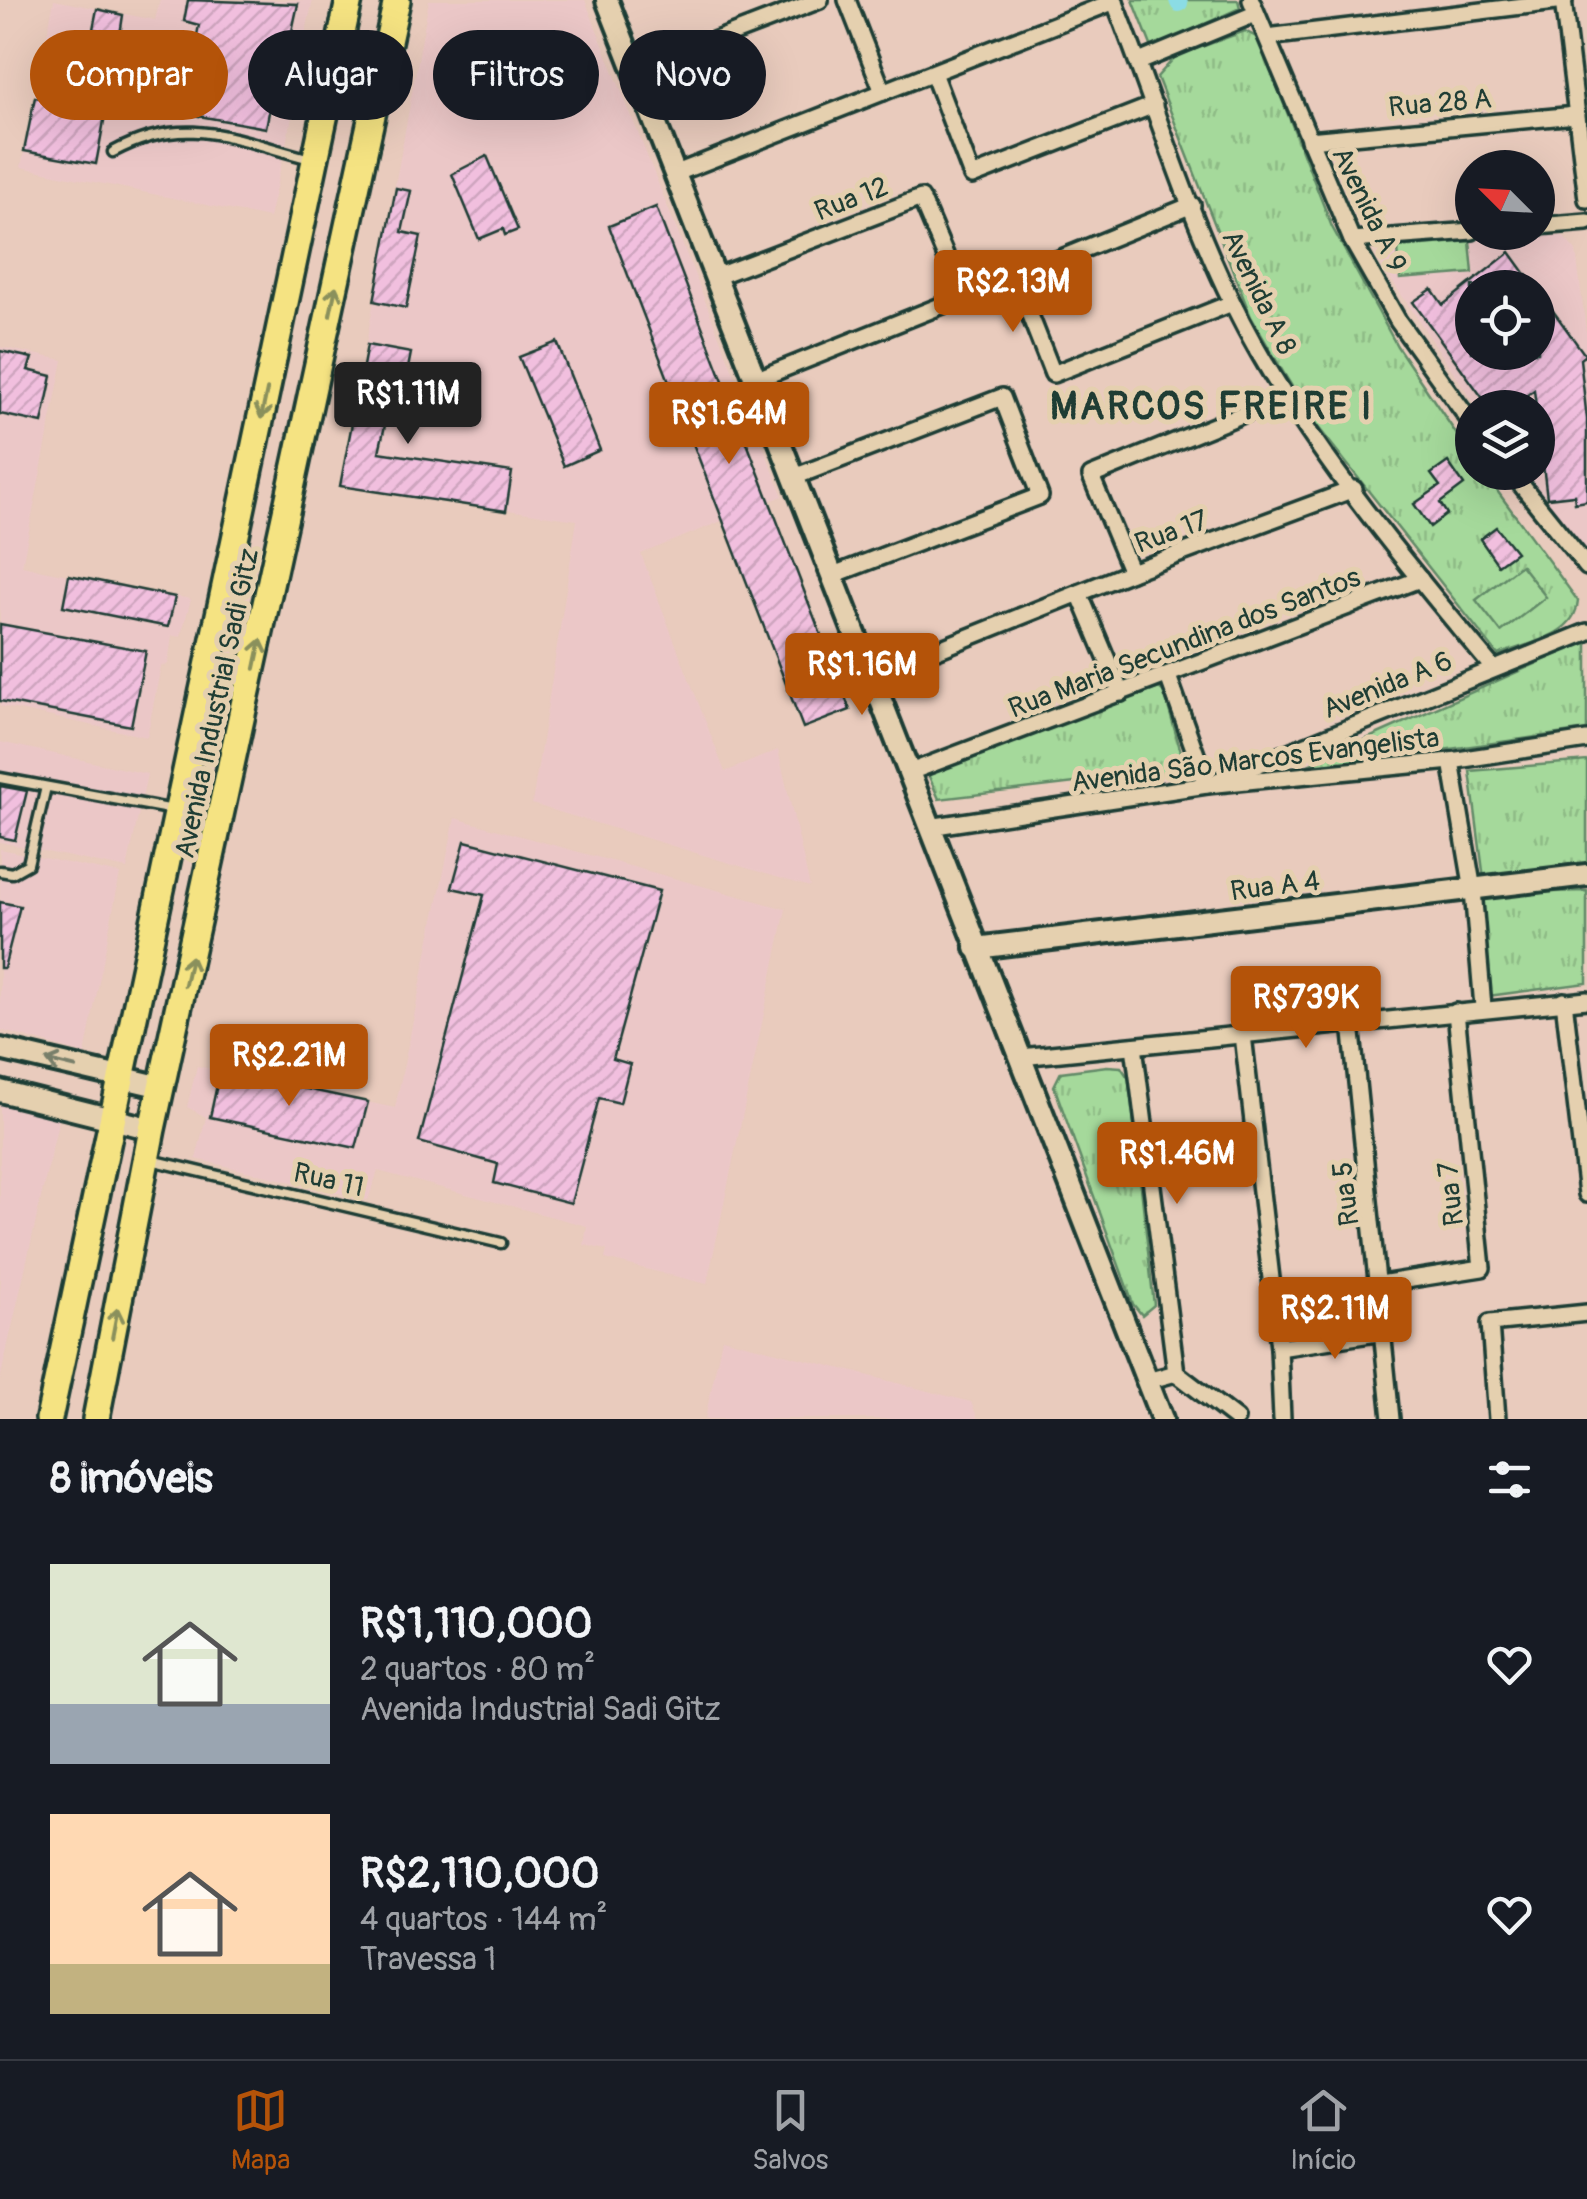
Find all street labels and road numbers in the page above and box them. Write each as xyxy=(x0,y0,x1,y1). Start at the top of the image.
street label: Rua 28 A xyxy=(1387,82,1493,125)
street label: Avenida A 9 xyxy=(1323,141,1414,278)
street label: Rua 12 xyxy=(810,169,893,229)
street label: Avenida A 8 xyxy=(1213,225,1304,361)
street label: Rua 17 xyxy=(1130,503,1213,562)
street label: Avenida Industrial Sadi Gitz xyxy=(168,545,267,861)
street label: Rua Maria Secundina dos Santos xyxy=(1004,560,1366,727)
street label: Avenida A 6 xyxy=(1318,644,1457,727)
street label: Avenida São Marcos Evangelista xyxy=(1069,721,1441,800)
street label: Rua A 4 xyxy=(1228,864,1322,909)
street label: Rua 11 xyxy=(290,1155,367,1206)
street label: Rua 5 xyxy=(1325,1160,1368,1228)
street label: Rua 7 xyxy=(1431,1160,1472,1228)

